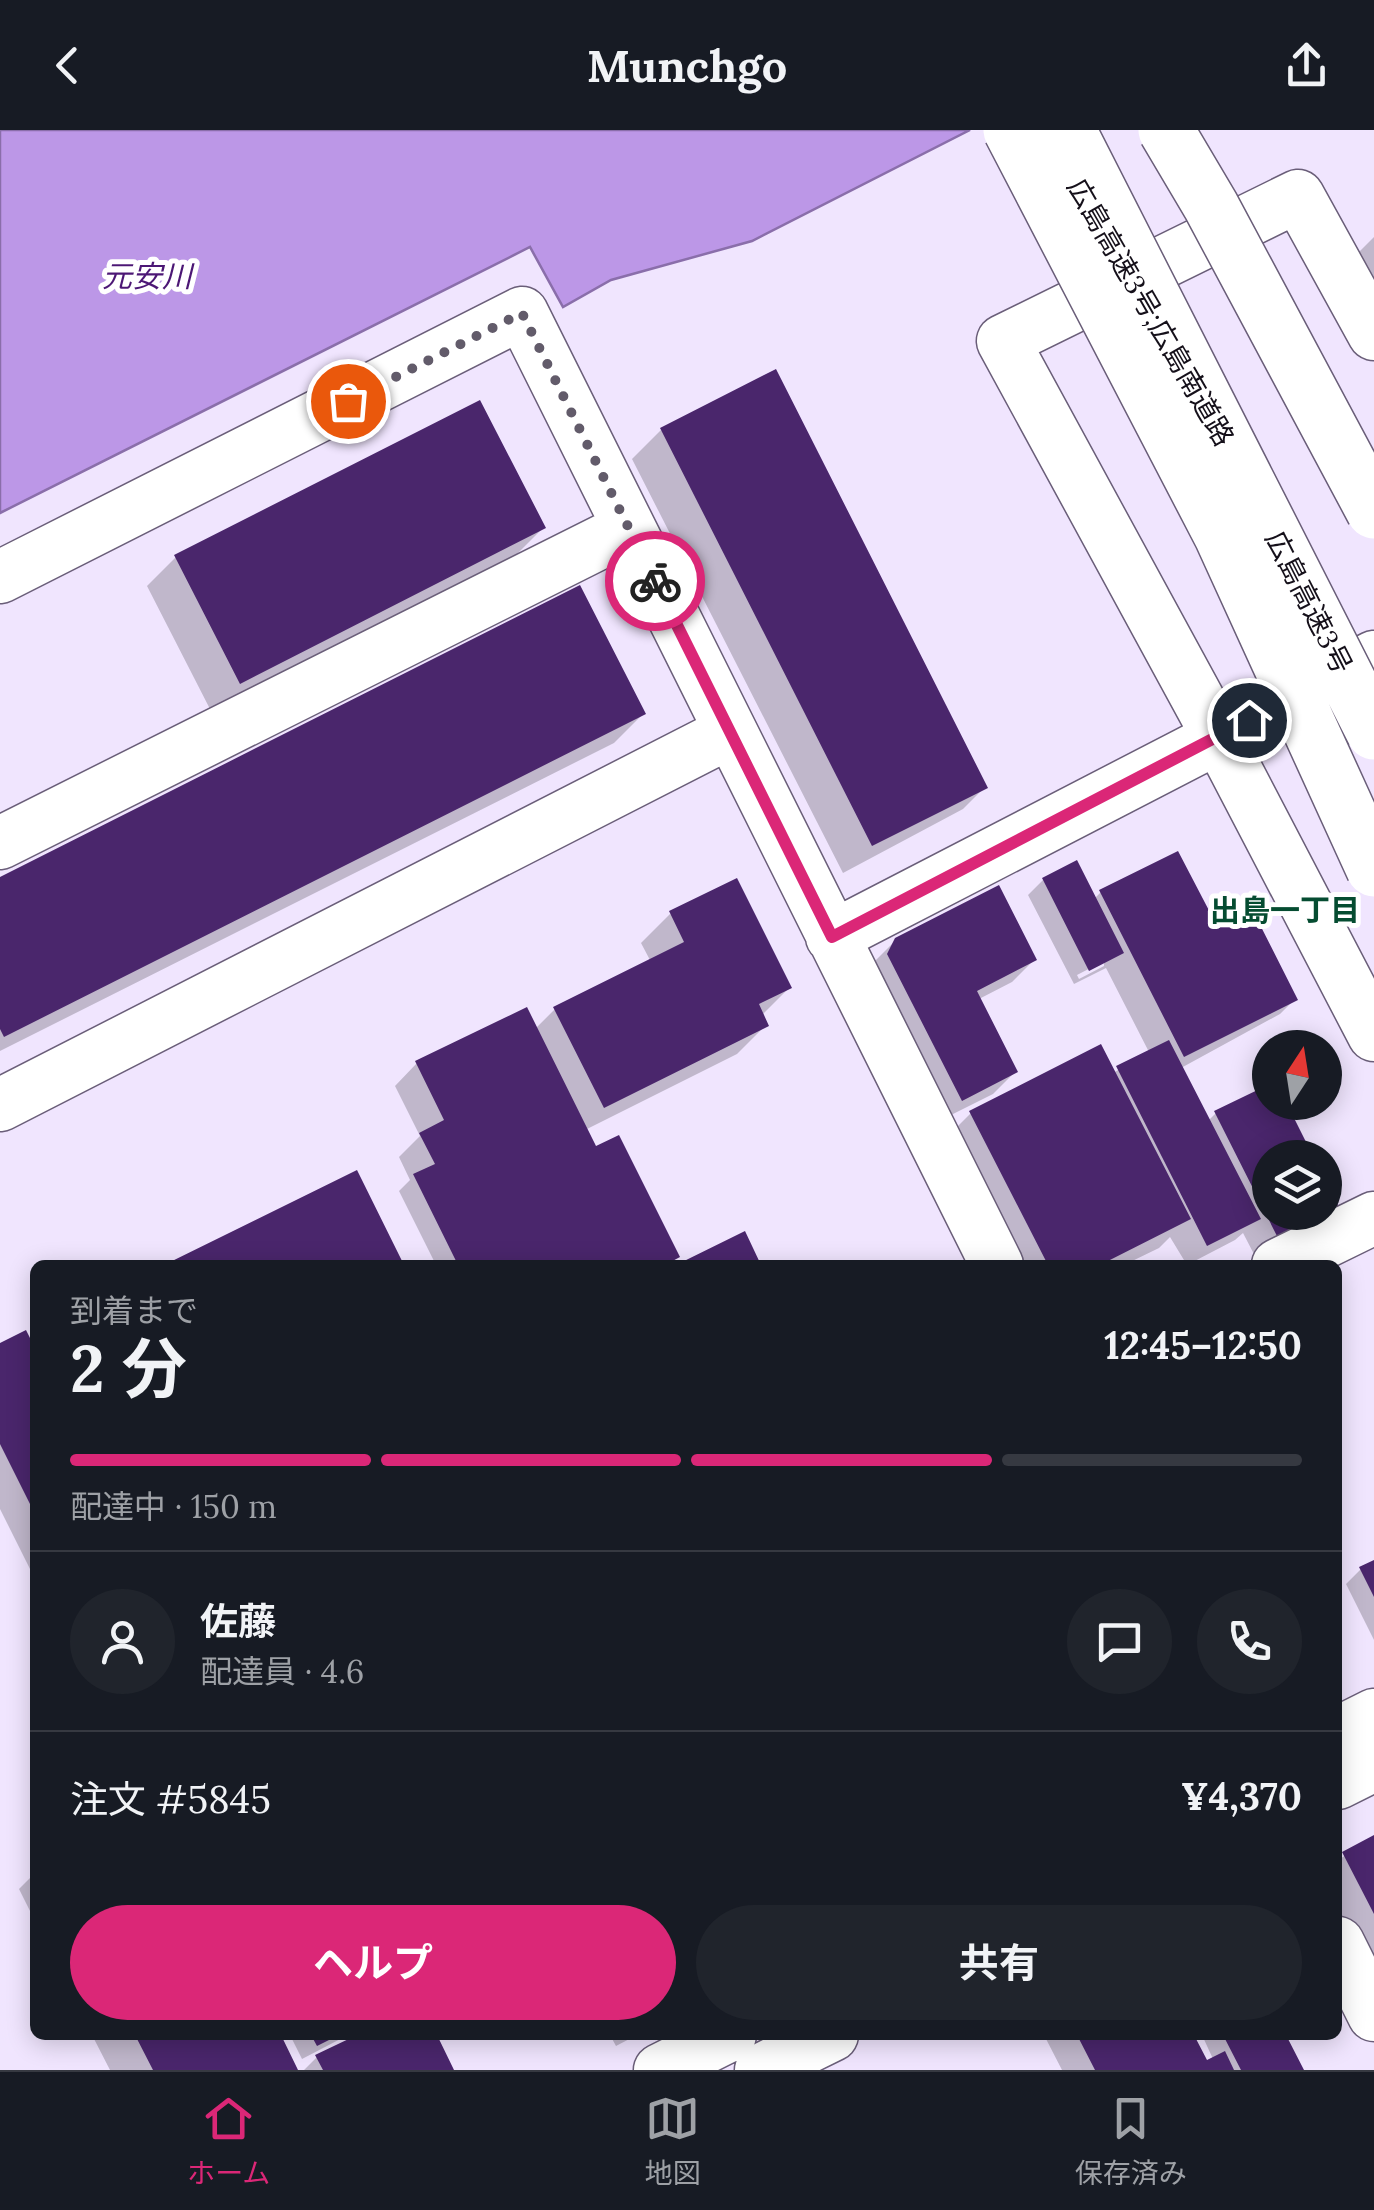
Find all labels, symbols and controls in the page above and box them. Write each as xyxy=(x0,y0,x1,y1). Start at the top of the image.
text: Munchgo xyxy=(587,37,787,94)
icon: back xyxy=(40,38,95,93)
icon: share xyxy=(1279,38,1334,93)
street label: 広島高速3号;広島南道路 xyxy=(1060,172,1242,452)
water label: 元安川 xyxy=(102,257,195,295)
pin xyxy=(306,359,391,444)
icon: bag xyxy=(321,374,376,429)
street label: 広島高速3号 xyxy=(1258,525,1360,679)
courier xyxy=(605,531,705,631)
icon: bike xyxy=(628,554,683,609)
pin xyxy=(1207,678,1292,763)
icon: home xyxy=(1222,693,1277,748)
district label: 出島一丁目 xyxy=(1210,891,1360,929)
north arrow xyxy=(1252,1030,1342,1120)
map controls xyxy=(1252,1030,1342,1230)
button: layers xyxy=(1252,1140,1342,1230)
text: 到着まで xyxy=(70,1290,198,1331)
text: 12:45–12:50 xyxy=(1104,1321,1302,1369)
text: 2 分 xyxy=(70,1327,187,1410)
text: 配達中 · 150 m xyxy=(70,1486,277,1527)
button: person xyxy=(70,1589,175,1694)
button: chat xyxy=(1067,1589,1172,1694)
button: phone xyxy=(1197,1589,1302,1694)
text: 佐藤 xyxy=(200,1597,276,1645)
text: 配達員 · 4.6 xyxy=(200,1651,364,1692)
text: ¥4,370 xyxy=(1181,1772,1302,1820)
text: 注文 #5845 xyxy=(70,1775,271,1823)
button: ヘルプ xyxy=(70,1905,676,2020)
button: 共有 xyxy=(696,1905,1302,2020)
tab: ホーム xyxy=(187,2091,270,2191)
tab: 地図 xyxy=(645,2091,701,2191)
tab: 保存済み xyxy=(1075,2091,1187,2191)

